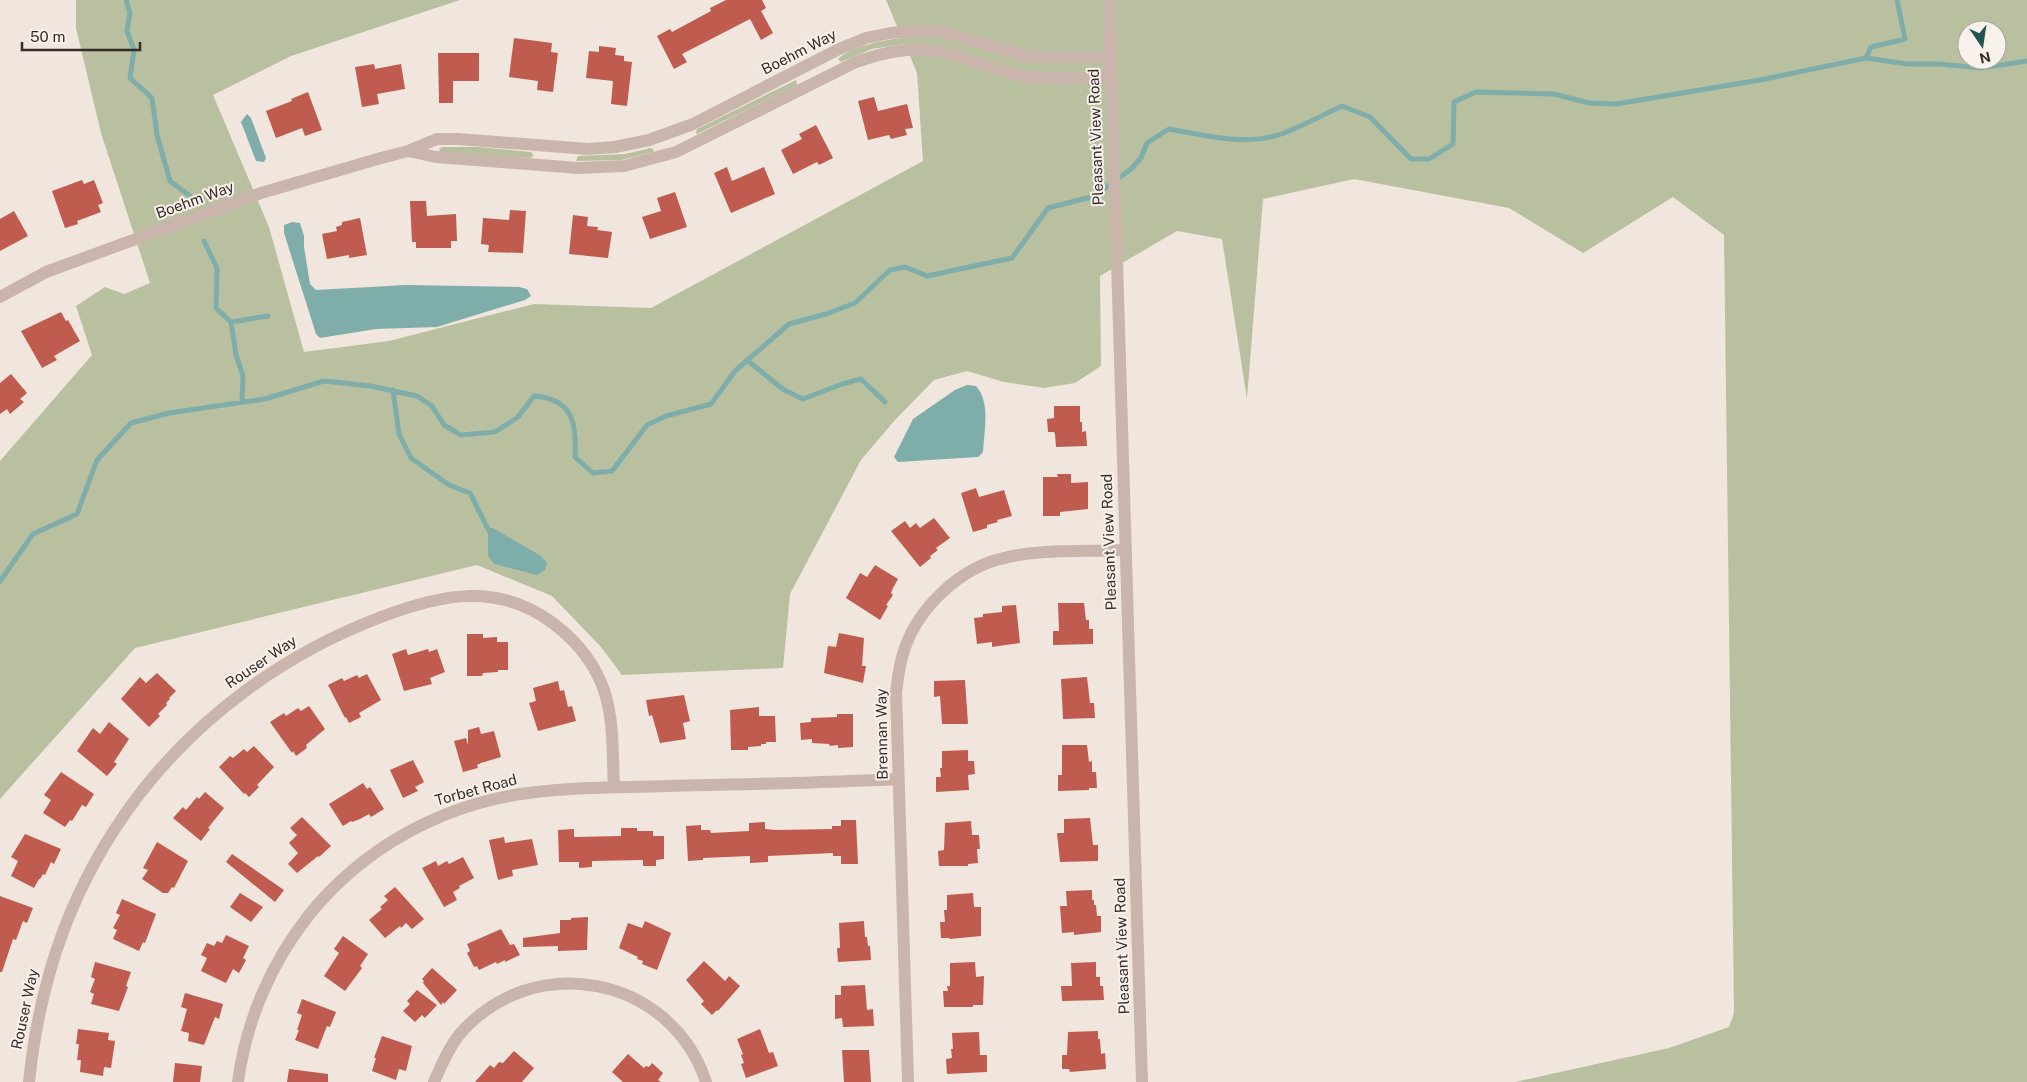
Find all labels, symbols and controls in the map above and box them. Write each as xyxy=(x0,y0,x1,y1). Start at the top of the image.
scale bar xyxy=(22,20,140,52)
north arrow xyxy=(1957,20,2007,70)
street label: Boehm Way xyxy=(759,25,839,78)
text: 50 m xyxy=(30,28,65,45)
text: N xyxy=(1978,49,1992,67)
street label: Pleasant View Road xyxy=(1085,68,1106,206)
street label: Boehm Way xyxy=(154,178,236,221)
street label: Pleasant View Road xyxy=(1098,473,1119,611)
street label: Rouser Way xyxy=(222,632,299,692)
street label: Brennan Way xyxy=(872,688,891,780)
street label: Torbet Road xyxy=(433,770,519,809)
street label: Pleasant View Road xyxy=(1111,877,1132,1015)
street label: Rouser Way xyxy=(8,967,41,1051)

